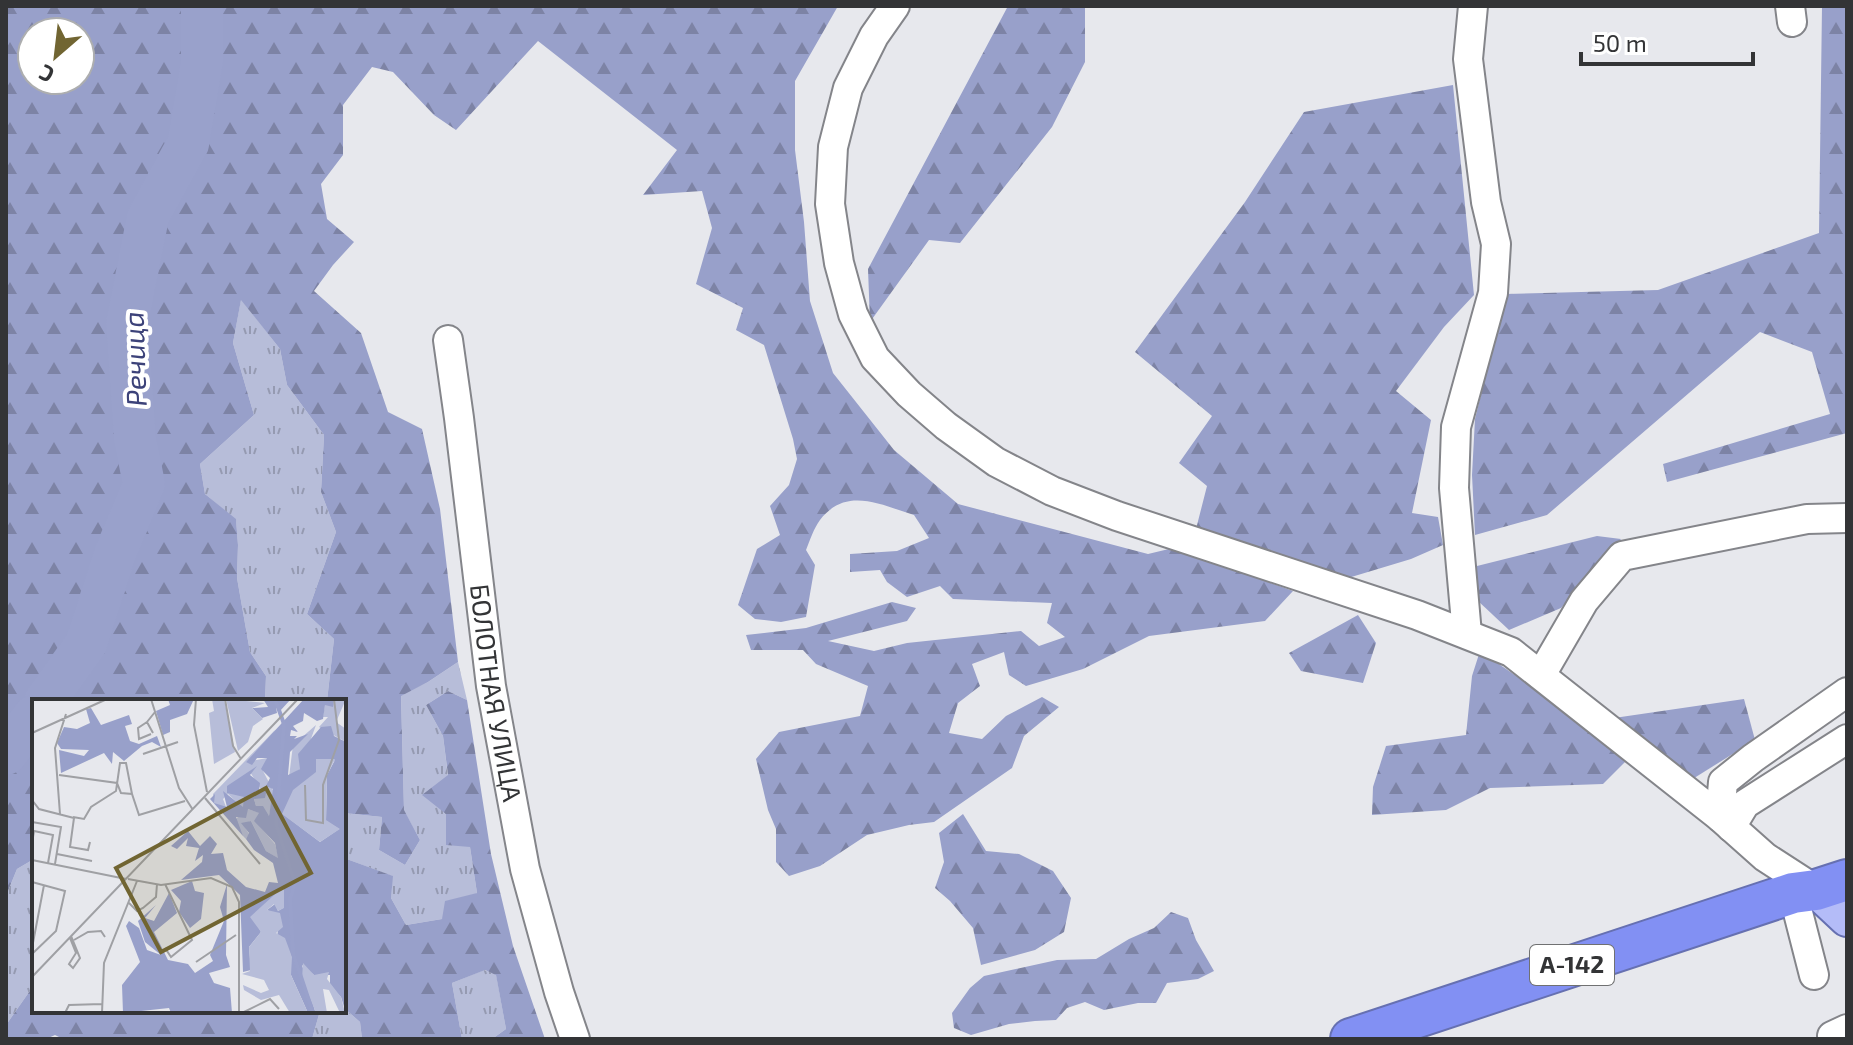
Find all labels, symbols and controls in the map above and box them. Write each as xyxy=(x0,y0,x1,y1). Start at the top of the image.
north arrow xyxy=(16,16,96,96)
scale bar xyxy=(1581,16,1753,66)
text: 50 m xyxy=(1593,28,1647,57)
text: С xyxy=(34,60,58,89)
water label: Речица xyxy=(115,311,153,407)
street label: БОЛОТНАЯ УЛИЦА xyxy=(465,582,529,804)
inset map xyxy=(32,699,346,1013)
road number: А-142 xyxy=(1530,945,1614,985)

